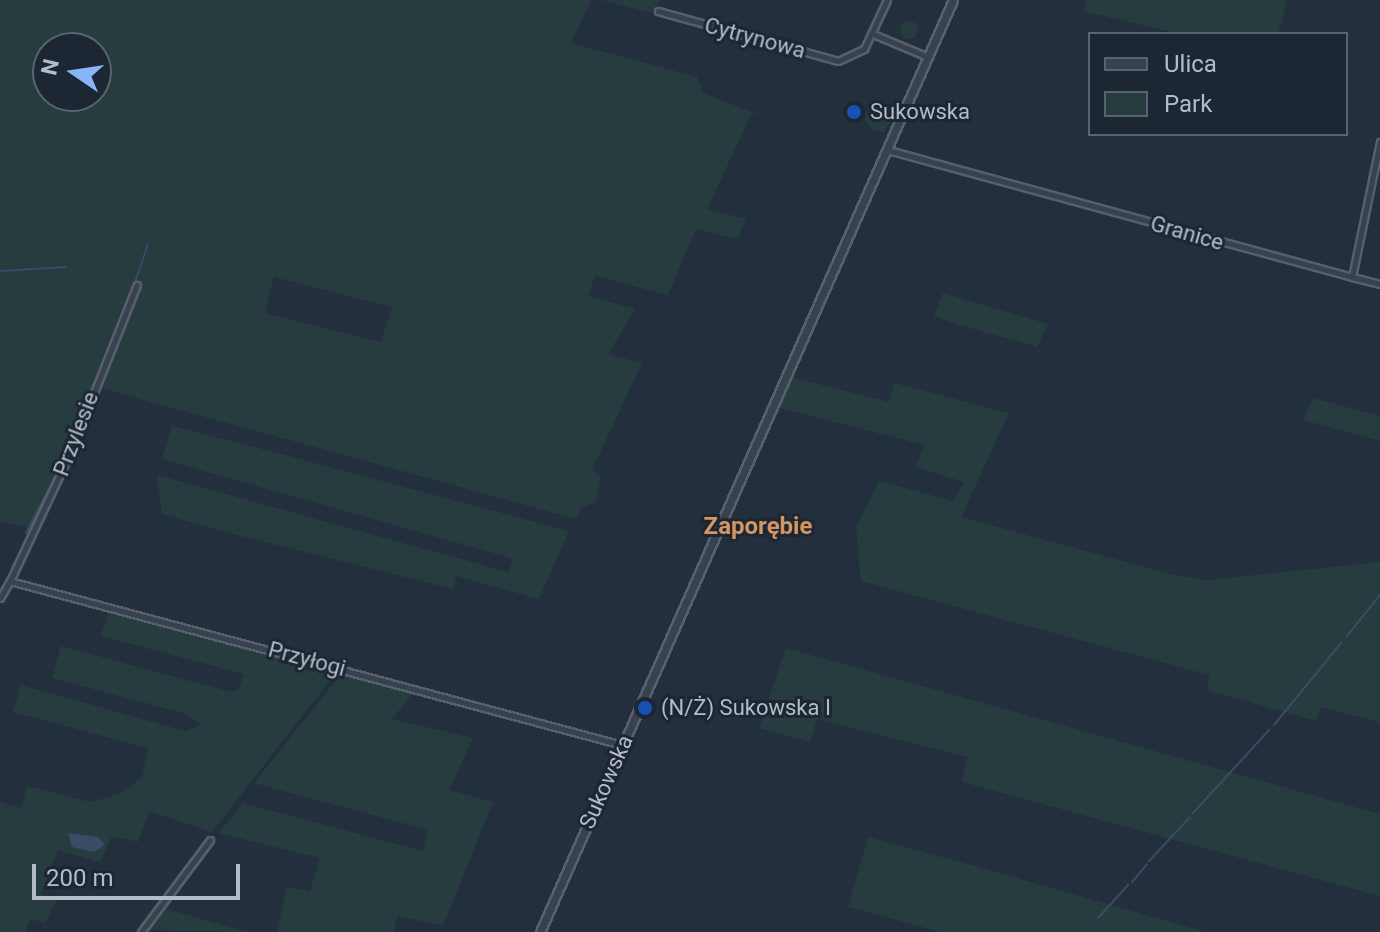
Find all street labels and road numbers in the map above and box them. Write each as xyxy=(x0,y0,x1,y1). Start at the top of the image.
street label: Cytrynowa xyxy=(702,12,808,64)
street label: Granice xyxy=(1147,210,1227,256)
street label: Przylesie xyxy=(48,388,104,480)
street label: Przyłogi xyxy=(265,636,349,682)
street label: Sukowska xyxy=(574,731,638,833)

